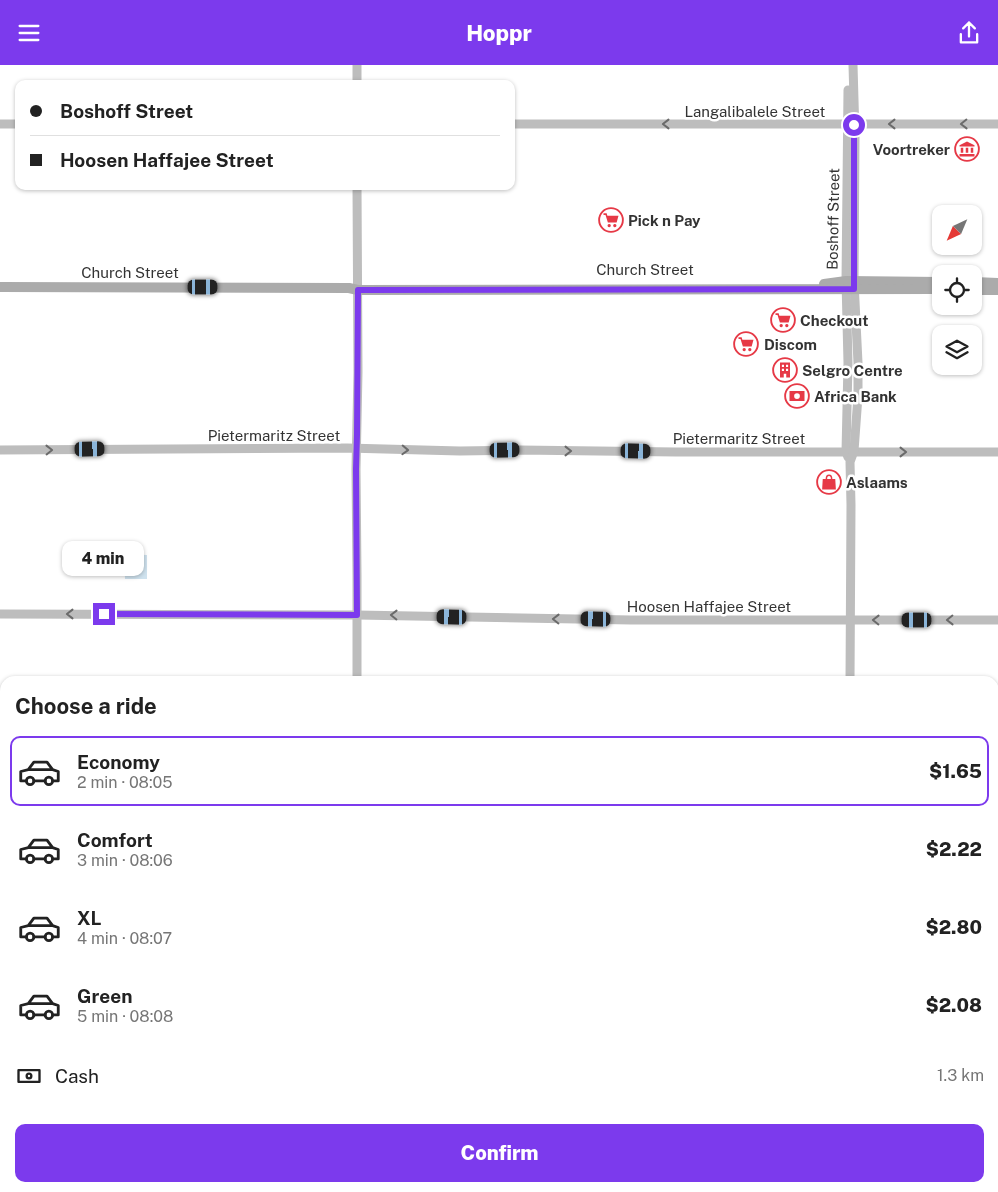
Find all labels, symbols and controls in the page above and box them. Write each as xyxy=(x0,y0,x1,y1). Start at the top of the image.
icon: menu xyxy=(15,19,43,47)
icon: share xyxy=(955,19,983,47)
text: Hoppr xyxy=(466,20,532,46)
text: Boshoff Street xyxy=(60,100,193,122)
street label: Langalibalele Street xyxy=(685,103,826,120)
route start xyxy=(843,114,865,136)
one-way arrow xyxy=(662,119,670,129)
one-way arrow xyxy=(888,119,896,129)
one-way arrow xyxy=(960,119,968,129)
museum icon: Voortreker xyxy=(954,136,980,162)
place label: Voortreker xyxy=(873,141,950,158)
text: Hoosen Haffajee Street xyxy=(60,149,274,171)
street label: Boshoff Street xyxy=(824,168,842,270)
north arrow xyxy=(932,205,982,255)
map controls xyxy=(932,205,982,375)
supermarket icon: Pick n Pay xyxy=(598,207,624,233)
place label: Pick n Pay xyxy=(628,212,701,229)
street label: Church Street xyxy=(596,261,694,278)
street label: Church Street xyxy=(81,264,179,281)
button: locate xyxy=(932,265,982,315)
car xyxy=(188,280,218,295)
supermarket icon: Checkout xyxy=(770,307,796,333)
place label: Checkout xyxy=(800,312,869,329)
button: layers xyxy=(932,325,982,375)
supermarket icon: Discom xyxy=(733,331,759,357)
place label: Discom xyxy=(764,336,817,353)
building icon: Selgro Centre xyxy=(772,357,798,383)
place label: Selgro Centre xyxy=(802,362,903,379)
bank icon: Africa Bank xyxy=(784,383,810,409)
place label: Africa Bank xyxy=(814,388,897,405)
street label: Pietermaritz Street xyxy=(208,427,341,444)
street label: Pietermaritz Street xyxy=(673,430,806,447)
car xyxy=(74,441,105,457)
car xyxy=(489,442,520,458)
car xyxy=(620,443,651,459)
one-way arrow xyxy=(402,444,410,455)
one-way arrow xyxy=(45,445,53,455)
one-way arrow xyxy=(564,446,572,456)
one-way arrow xyxy=(900,447,907,457)
shop icon: Aslaams xyxy=(816,469,842,495)
place label: Aslaams xyxy=(846,474,908,491)
callout: 4 min xyxy=(63,541,145,577)
text: 4 min xyxy=(82,549,124,568)
street label: Hoosen Haffajee Street xyxy=(627,598,791,615)
route end xyxy=(93,603,115,625)
one-way arrow xyxy=(66,609,74,619)
car xyxy=(436,609,467,625)
one-way arrow xyxy=(390,610,398,621)
car xyxy=(580,611,611,627)
one-way arrow xyxy=(552,613,560,624)
car xyxy=(902,613,932,628)
one-way arrow xyxy=(871,615,879,625)
one-way arrow xyxy=(945,615,953,625)
text: Choose a ride xyxy=(15,693,157,719)
icon: car xyxy=(17,749,62,794)
text: Economy xyxy=(77,751,160,773)
text: $1.65 xyxy=(929,760,982,782)
text: 2 min · 08:05 xyxy=(77,773,173,792)
icon: car xyxy=(17,827,62,872)
text: Comfort xyxy=(77,829,153,851)
text: $2.22 xyxy=(926,838,982,860)
text: 3 min · 08:06 xyxy=(77,851,173,870)
icon: car xyxy=(17,905,62,950)
text: XL xyxy=(77,907,102,929)
text: $2.80 xyxy=(926,916,982,938)
text: 4 min · 08:07 xyxy=(77,929,172,948)
icon: car xyxy=(17,983,62,1028)
text: Green xyxy=(77,985,132,1007)
text: $2.08 xyxy=(926,994,982,1016)
text: 5 min · 08:08 xyxy=(77,1007,173,1026)
icon: cash xyxy=(15,1062,43,1090)
text: Cash xyxy=(55,1065,99,1087)
text: 1.3 km xyxy=(937,1066,984,1085)
button: Confirm xyxy=(15,1124,984,1182)

